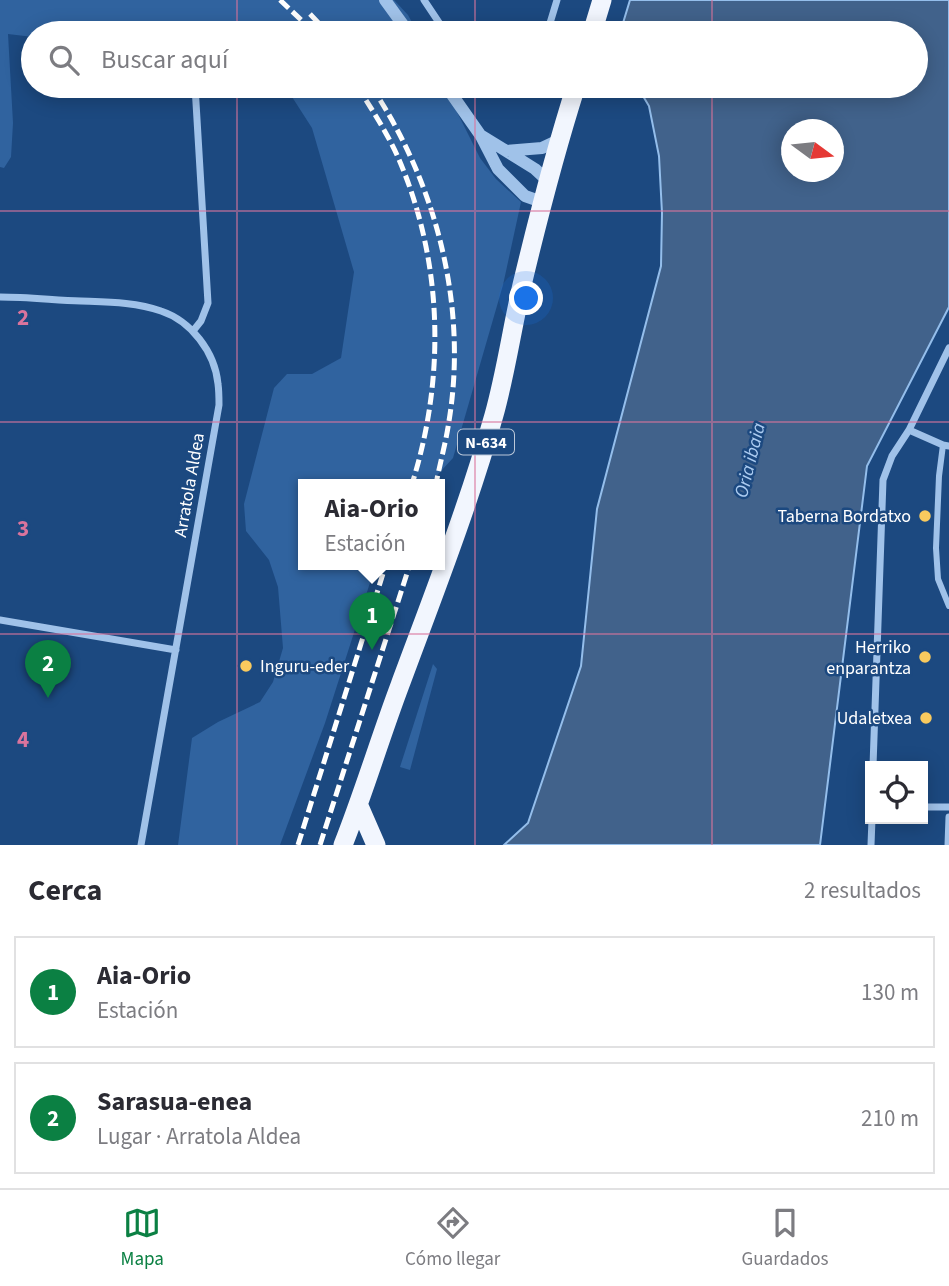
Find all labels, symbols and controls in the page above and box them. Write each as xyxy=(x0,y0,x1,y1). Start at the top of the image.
search box xyxy=(21,21,928,98)
icon: search xyxy=(45,41,83,79)
text: Buscar aquí xyxy=(101,41,228,78)
north arrow xyxy=(781,119,844,182)
your location xyxy=(509,281,543,315)
text: 2 xyxy=(17,301,29,334)
water label: Oria ibaia xyxy=(728,420,773,501)
road number: N-634 xyxy=(458,430,514,454)
street label: Arratola Aldea xyxy=(168,431,211,539)
popup xyxy=(298,479,445,570)
text: Aia-Orio xyxy=(324,490,419,527)
place label: Taberna Bordatxo xyxy=(777,504,911,529)
marker: Taberna Bordatxo xyxy=(917,508,933,524)
text: 3 xyxy=(17,512,29,545)
text: Estación xyxy=(324,527,406,560)
pin: 1 xyxy=(349,592,395,650)
place label: Herriko enparantza xyxy=(826,635,911,681)
pin: 2 xyxy=(25,640,71,698)
marker: Herriko enparantza xyxy=(917,649,933,665)
place label: Inguru-eder xyxy=(260,654,350,679)
marker: Inguru-eder xyxy=(238,658,254,674)
place label: Udaletxea xyxy=(837,706,912,731)
marker: Udaletxea xyxy=(918,710,934,726)
text: 4 xyxy=(17,723,29,756)
map controls xyxy=(865,761,928,824)
button: locate xyxy=(865,761,928,824)
text: Cerca xyxy=(28,869,102,912)
text: 2 resultados xyxy=(804,874,921,907)
text: Aia-Orio xyxy=(97,957,191,994)
text: 1 xyxy=(47,976,59,1009)
text: 130 m xyxy=(861,976,919,1009)
text: Estación xyxy=(97,994,178,1027)
text: Sarasua-enea xyxy=(97,1083,252,1120)
text: 2 xyxy=(47,1102,59,1135)
text: 210 m xyxy=(861,1102,919,1135)
text: Lugar · Arratola Aldea xyxy=(97,1120,301,1153)
tab: Mapa xyxy=(121,1204,164,1273)
tab: Cómo llegar xyxy=(405,1204,500,1273)
tab: Guardados xyxy=(742,1204,828,1273)

